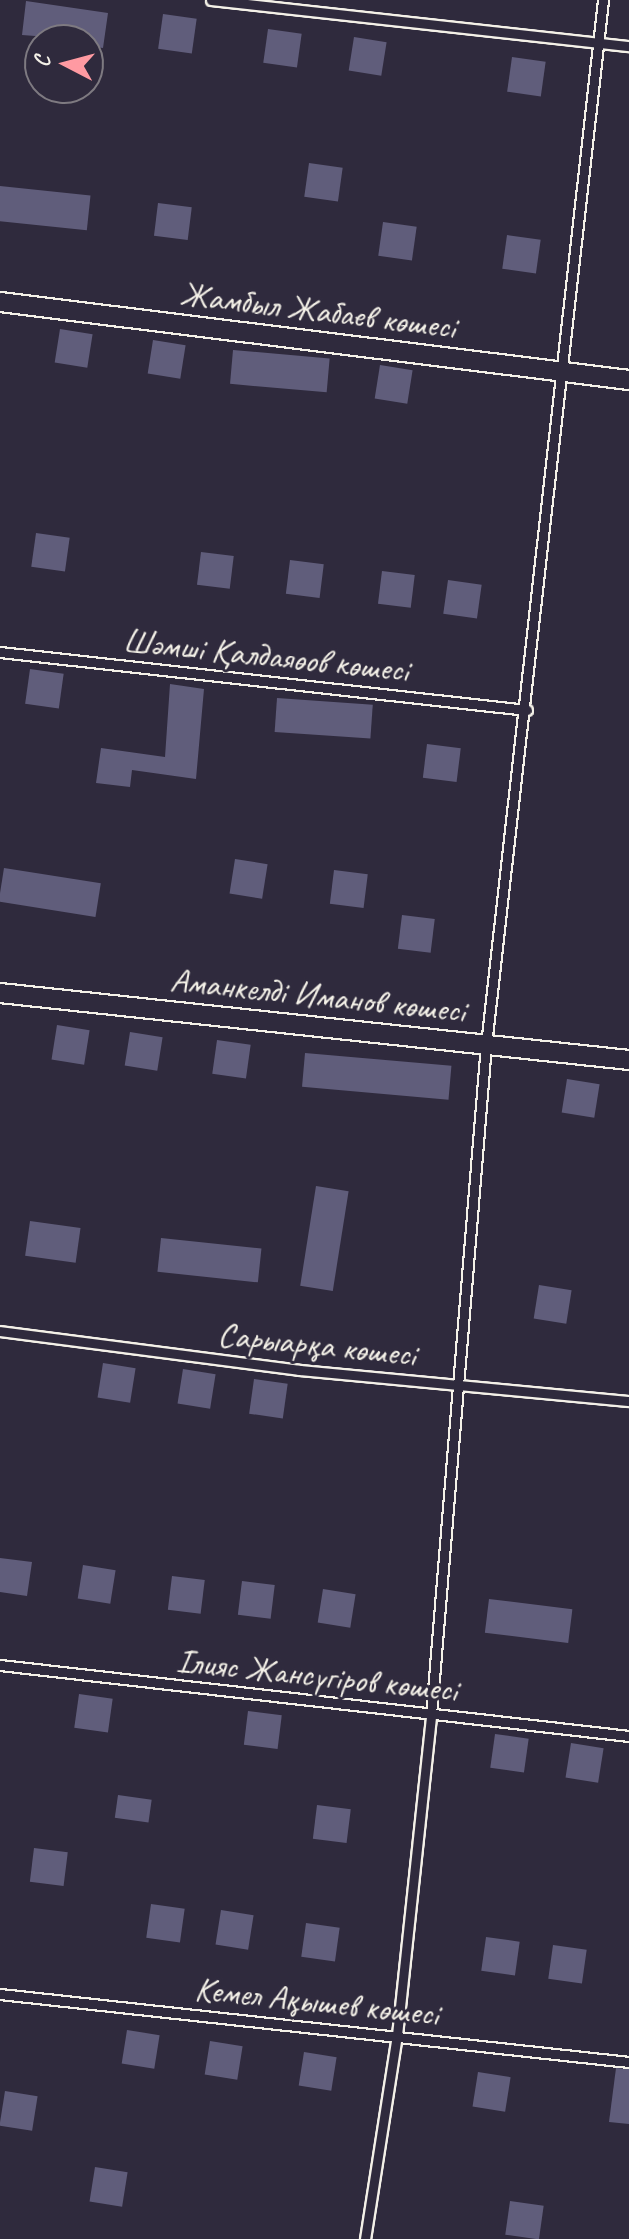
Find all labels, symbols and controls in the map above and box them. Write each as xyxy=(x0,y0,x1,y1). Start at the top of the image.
north arrow xyxy=(24,24,104,104)
text: С xyxy=(28,55,57,69)
street label: Жамбыл Жабаев көшесі xyxy=(177,273,459,347)
street label: Шәмші Қалдаяөов көшесі xyxy=(121,620,411,690)
street label: Аманкелді Иманов көшесі xyxy=(168,959,468,1031)
street label: Сарыарқа көшесі xyxy=(216,1313,418,1375)
street label: Ілияс Жансүгіров көшесі xyxy=(174,1640,460,1710)
street label: Кемел Ақышев көшесі xyxy=(193,1968,441,2034)

